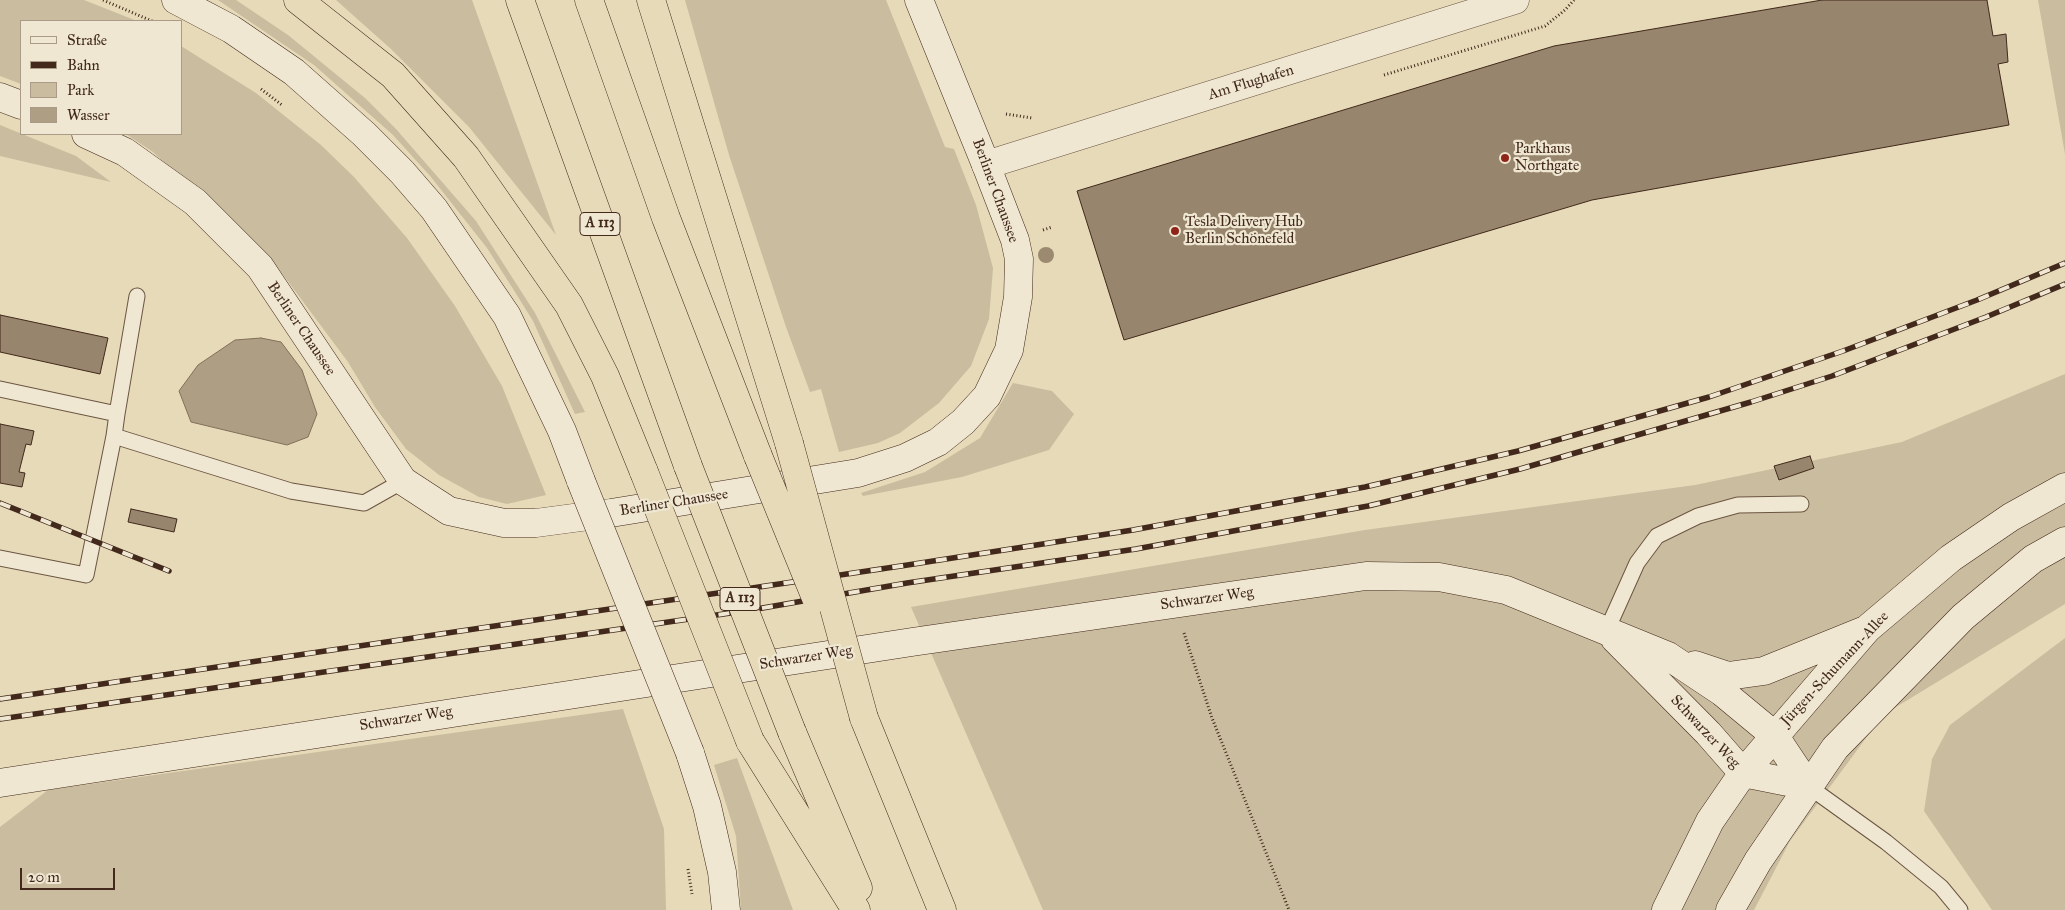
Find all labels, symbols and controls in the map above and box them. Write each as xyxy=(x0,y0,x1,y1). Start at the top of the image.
legend xyxy=(20,20,182,135)
text: Straße xyxy=(67,31,107,49)
text: Bahn xyxy=(67,56,100,74)
street label: Am Flughafen xyxy=(1206,61,1296,105)
text: Park xyxy=(67,81,94,99)
text: Wasser xyxy=(67,106,110,124)
street label: Berliner Chaussee xyxy=(968,137,1022,245)
place label: Parkhaus Northgate xyxy=(1515,140,1579,175)
marker: Parkhaus Northgate xyxy=(1499,152,1511,164)
road number: A 113 xyxy=(580,212,620,235)
place label: Tesla Delivery Hub Berlin Schönefeld xyxy=(1185,213,1303,248)
marker: Tesla Delivery Hub Berlin Schönefeld xyxy=(1169,225,1181,237)
street label: Berliner Chaussee xyxy=(263,279,339,379)
street label: Berliner Chaussee xyxy=(619,486,729,520)
street label: Schwarzer Weg xyxy=(1159,584,1255,614)
road number: A 113 xyxy=(720,588,760,610)
street label: Jürgen-Schumann-Allee xyxy=(1777,608,1893,730)
street label: Schwarzer Weg xyxy=(758,642,854,674)
street label: Schwarzer Weg xyxy=(1666,692,1744,772)
street label: Schwarzer Weg xyxy=(358,703,454,735)
scale bar xyxy=(22,858,118,890)
text: 20 m xyxy=(28,868,60,886)

